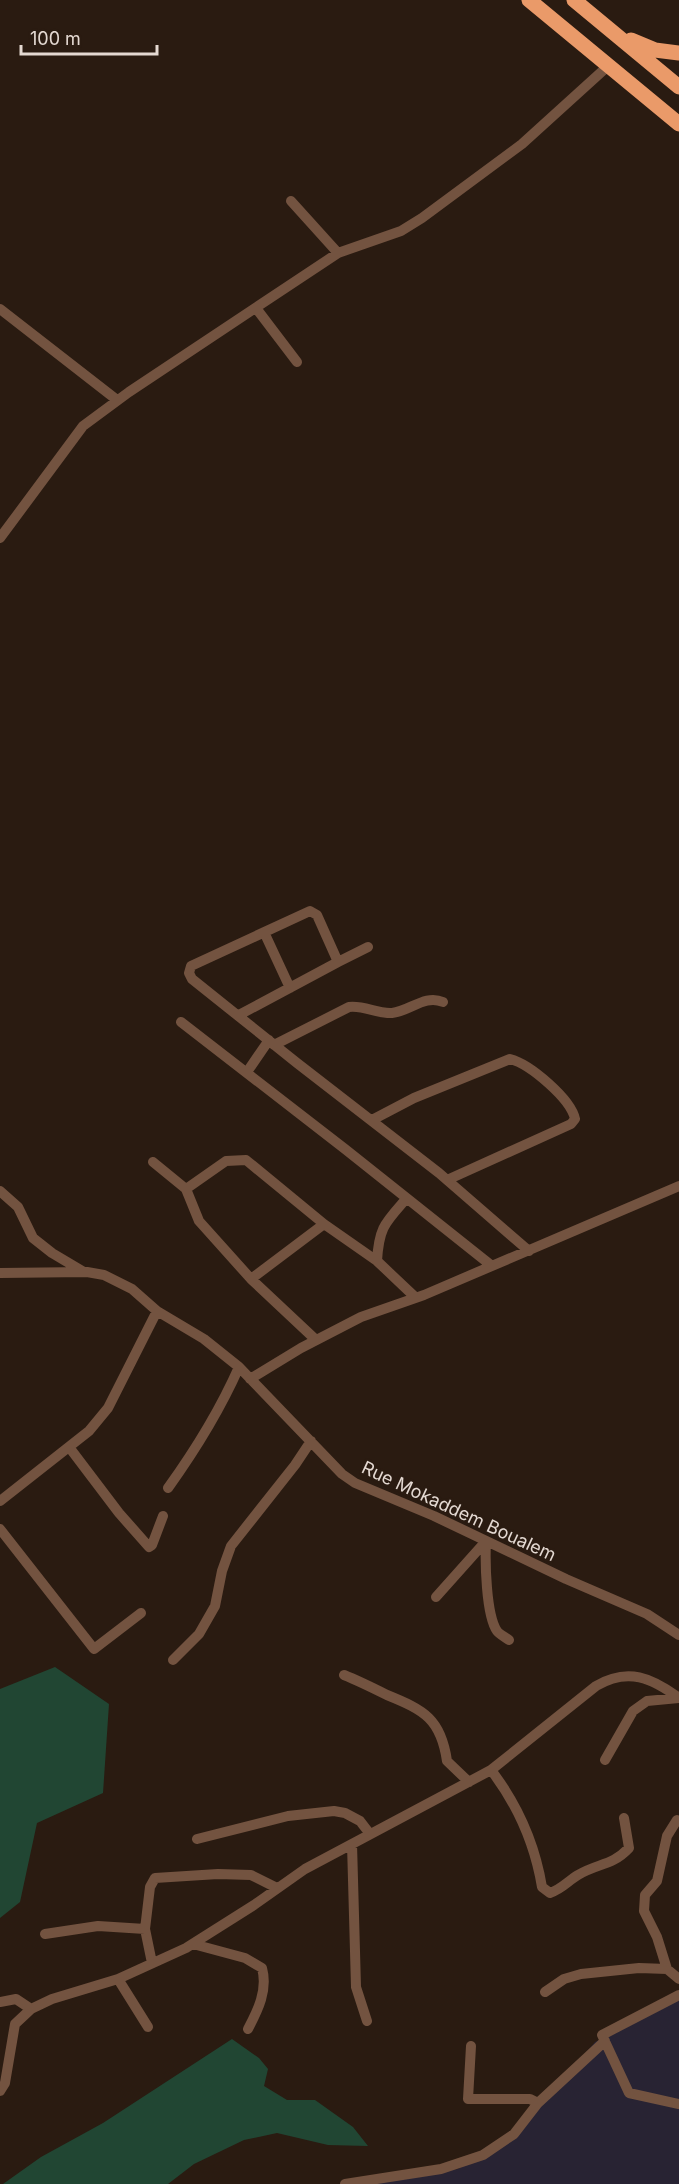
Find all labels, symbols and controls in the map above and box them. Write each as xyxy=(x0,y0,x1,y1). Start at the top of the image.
scale bar xyxy=(21,18,158,56)
text: 100 m xyxy=(30,28,81,49)
street label: Rue Mokaddem Boualem xyxy=(358,1457,560,1565)

